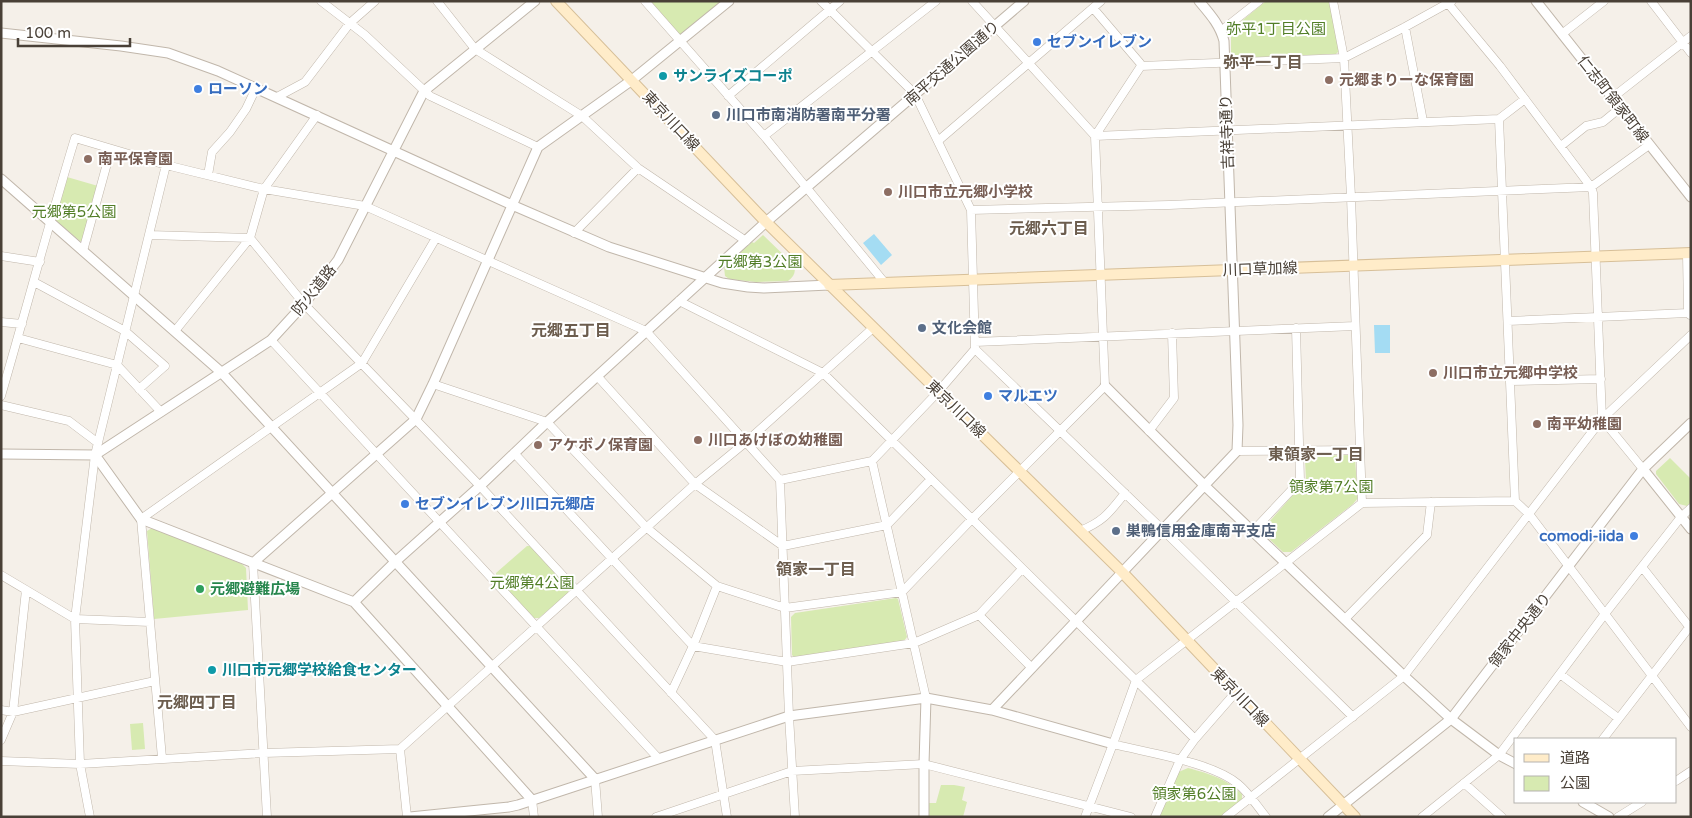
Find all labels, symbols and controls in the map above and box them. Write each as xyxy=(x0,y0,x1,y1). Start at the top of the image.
scale bar xyxy=(18,15,130,47)
street label: 南平交通公園通り xyxy=(901,17,1003,109)
park label: 弥平1丁目公園 xyxy=(1226,20,1326,38)
text: 100 m xyxy=(25,24,71,42)
place label: セブンイレブン xyxy=(1047,33,1152,51)
marker: セブンイレブン xyxy=(1031,36,1043,48)
street label: 仁志町領家町線 xyxy=(1574,52,1652,146)
district label: 弥平一丁目 xyxy=(1223,53,1303,73)
place label: サンライズコーポ xyxy=(673,67,793,85)
marker: サンライズコーポ xyxy=(657,70,669,82)
place label: 元郷まりーな保育園 xyxy=(1339,71,1474,89)
marker: 元郷まりーな保育園 xyxy=(1323,74,1335,86)
place label: ローソン xyxy=(208,80,268,98)
marker: ローソン xyxy=(192,83,204,95)
street label: 東京川口線 xyxy=(639,87,703,155)
street label: 吉祥寺通り xyxy=(1217,94,1237,170)
place label: 川口市南消防署南平分署 xyxy=(726,106,891,124)
marker: 川口市南消防署南平分署 xyxy=(710,109,722,121)
place label: 南平保育園 xyxy=(98,150,173,168)
marker: 南平保育園 xyxy=(82,153,94,165)
place label: 川口市立元郷小学校 xyxy=(898,183,1033,201)
marker: 川口市立元郷小学校 xyxy=(882,186,894,198)
park label: 元郷第5公園 xyxy=(32,203,116,221)
district label: 元郷六丁目 xyxy=(1009,219,1089,239)
park label: 元郷第3公園 xyxy=(718,253,802,271)
street label: 川口草加線 xyxy=(1222,259,1298,279)
street label: 防火道路 xyxy=(288,261,340,319)
place label: 文化会館 xyxy=(932,319,992,337)
district label: 元郷五丁目 xyxy=(531,321,611,341)
marker: 文化会館 xyxy=(916,322,928,334)
place label: 川口市立元郷中学校 xyxy=(1443,364,1578,382)
marker: 川口市立元郷中学校 xyxy=(1427,367,1439,379)
street label: 東京川口線 xyxy=(923,376,989,442)
place label: マルエツ xyxy=(998,387,1058,405)
marker: マルエツ xyxy=(982,390,994,402)
place label: 南平幼稚園 xyxy=(1547,415,1622,433)
marker: 南平幼稚園 xyxy=(1531,418,1543,430)
place label: 川口あけぼの幼稚園 xyxy=(708,431,843,449)
marker: 川口あけぼの幼稚園 xyxy=(692,434,704,446)
place label: アケボノ保育園 xyxy=(548,436,653,454)
marker: アケボノ保育園 xyxy=(532,439,544,451)
district label: 東領家一丁目 xyxy=(1268,445,1364,465)
park label: 領家第7公園 xyxy=(1289,478,1373,496)
place label: セブンイレブン川口元郷店 xyxy=(415,495,595,513)
marker: セブンイレブン川口元郷店 xyxy=(399,498,411,510)
place label: 巣鴨信用金庫南平支店 xyxy=(1126,522,1276,540)
marker: 巣鴨信用金庫南平支店 xyxy=(1110,525,1122,537)
place label: comodi-iida xyxy=(1539,527,1624,545)
marker: comodi-iida xyxy=(1628,530,1640,542)
district label: 領家一丁目 xyxy=(776,560,856,580)
park label: 元郷第4公園 xyxy=(490,574,574,592)
place label: 元郷避難広場 xyxy=(210,580,300,598)
marker: 元郷避難広場 xyxy=(194,583,206,595)
street label: 領家中央通り xyxy=(1485,589,1555,671)
place label: 川口市元郷学校給食センター xyxy=(222,661,417,679)
marker: 川口市元郷学校給食センター xyxy=(206,664,218,676)
street label: 東京川口線 xyxy=(1207,664,1273,730)
district label: 元郷四丁目 xyxy=(157,693,237,713)
legend xyxy=(1514,738,1677,803)
text: 道路 xyxy=(1560,749,1590,767)
text: 公園 xyxy=(1560,774,1590,792)
park label: 領家第6公園 xyxy=(1152,785,1236,803)

